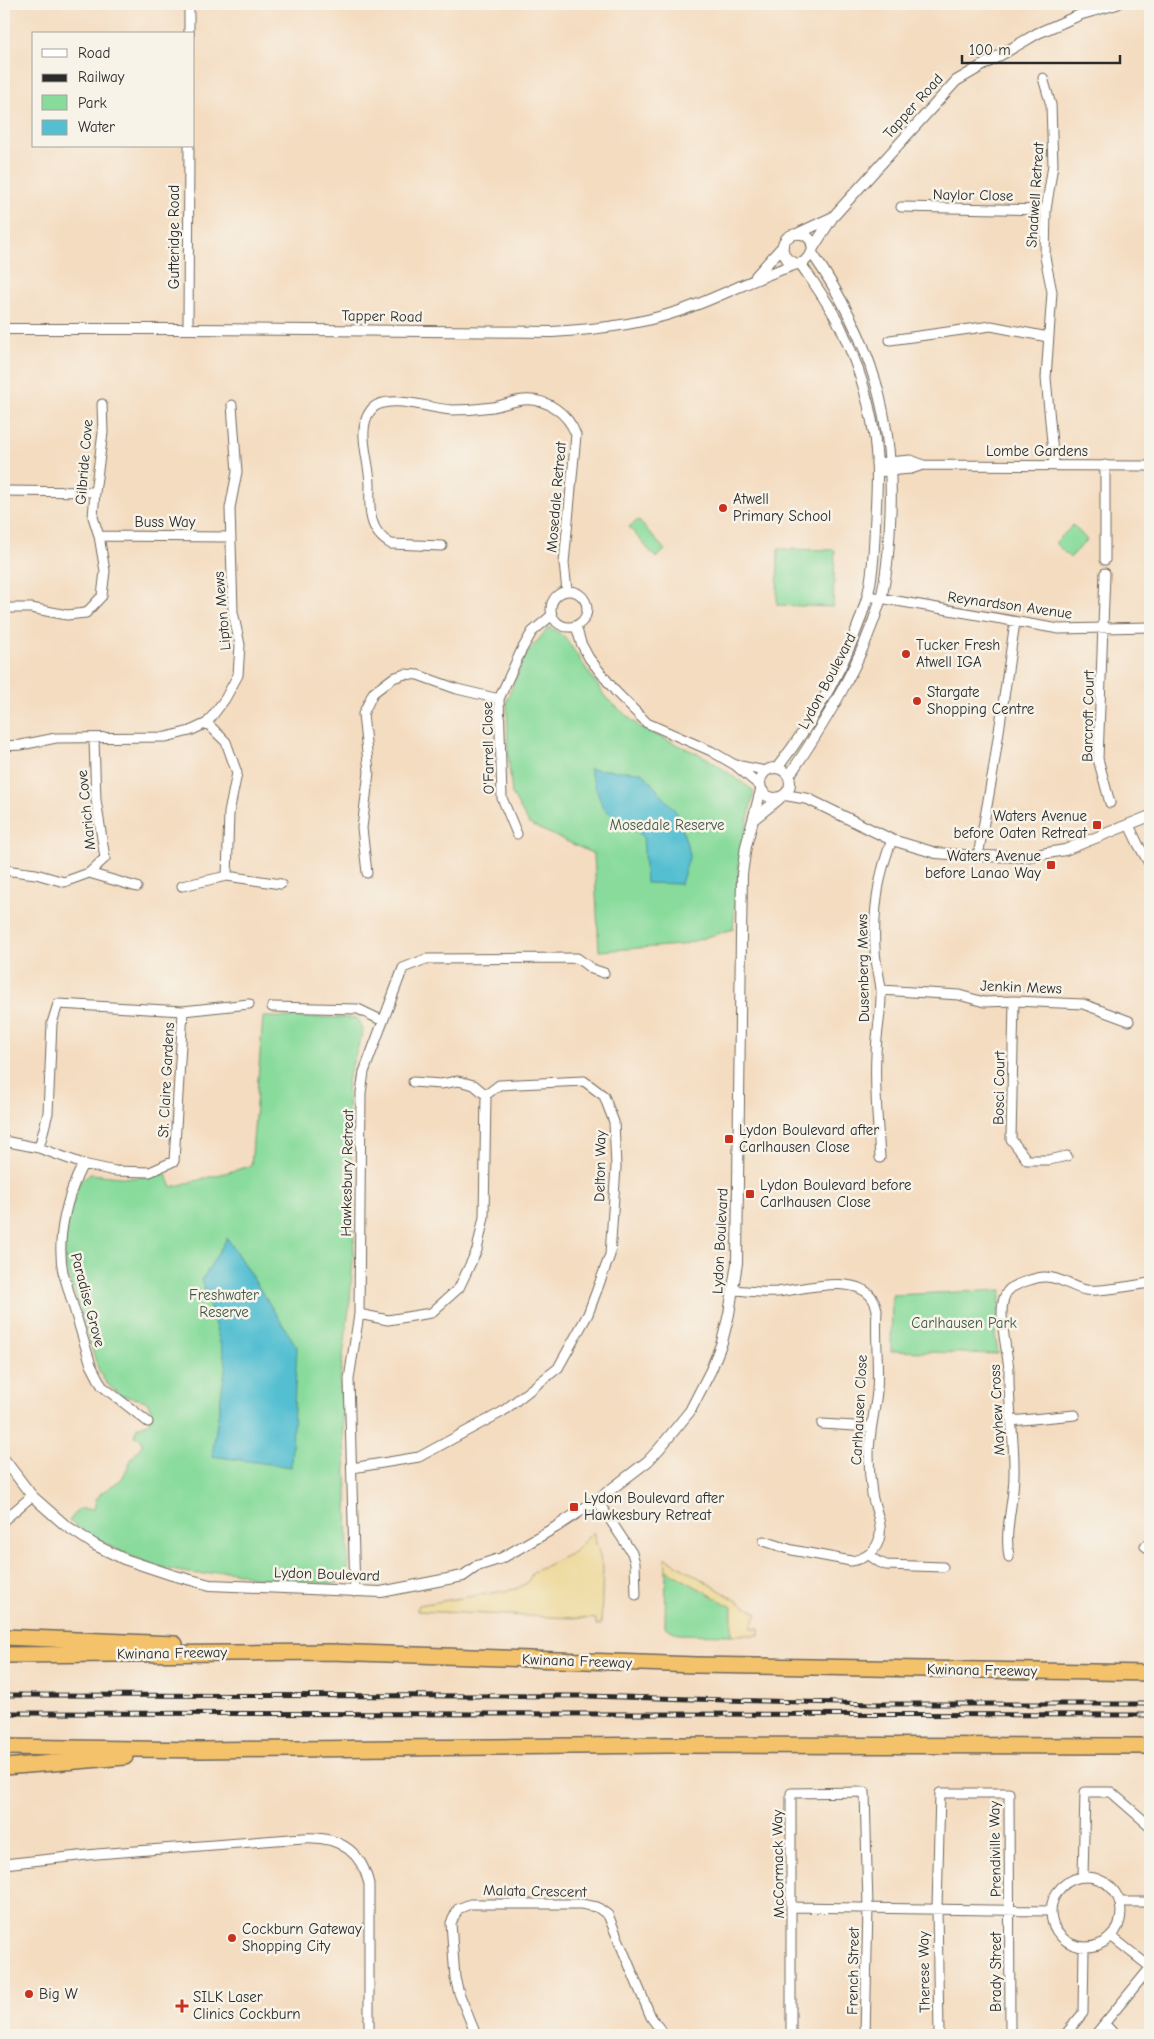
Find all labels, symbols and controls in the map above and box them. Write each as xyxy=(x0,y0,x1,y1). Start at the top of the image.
legend xyxy=(32,32,195,148)
scale bar xyxy=(962,32,1119,64)
text: 100 m xyxy=(969,41,1011,59)
text: Road xyxy=(78,44,110,62)
text: Railway xyxy=(78,68,125,86)
street label: Tapper Road xyxy=(879,70,947,142)
text: Park xyxy=(78,94,107,112)
text: Water xyxy=(78,118,115,136)
street label: Shadwell Retreat xyxy=(1022,141,1048,248)
street label: Gutteridge Road xyxy=(165,185,183,289)
street label: Naylor Close xyxy=(933,185,1014,205)
street label: Tapper Road xyxy=(341,306,423,326)
street label: Gilbride Cove xyxy=(71,418,97,506)
street label: Mosedale Retreat xyxy=(542,440,570,553)
street label: Lombe Gardens xyxy=(986,442,1088,460)
place label: Atwell Primary School xyxy=(733,490,831,525)
marker: Atwell Primary School xyxy=(717,502,729,514)
street label: Buss Way xyxy=(135,513,196,531)
street label: Lipton Mews xyxy=(210,571,234,651)
street label: Reynardson Avenue xyxy=(947,587,1074,623)
street label: Lydon Boulevard xyxy=(794,630,860,732)
place label: Tucker Fresh Atwell IGA xyxy=(916,636,1000,671)
marker: Tucker Fresh Atwell IGA xyxy=(900,648,912,660)
street label: Barcroft Court xyxy=(1078,669,1098,762)
place label: Stargate Shopping Centre xyxy=(927,683,1035,718)
marker: Stargate Shopping Centre xyxy=(911,695,923,707)
street label: O'Farrell Close xyxy=(478,701,498,795)
street label: Marich Cove xyxy=(73,769,99,851)
place label: Waters Avenue before Oaten Retreat xyxy=(954,807,1088,842)
park label: Mosedale Reserve xyxy=(609,816,725,834)
marker: Waters Avenue before Oaten Retreat xyxy=(1091,819,1103,831)
place label: Waters Avenue before Lanao Way xyxy=(925,847,1041,882)
marker: Waters Avenue before Lanao Way xyxy=(1045,859,1057,871)
street label: Dusenberg Mews xyxy=(853,914,873,1022)
street label: Jenkin Mews xyxy=(980,977,1062,997)
street label: St. Claire Gardens xyxy=(154,1022,178,1138)
street label: Bosci Court xyxy=(989,1050,1009,1125)
street label: Hawkesbury Retreat xyxy=(337,1108,357,1237)
place label: Lydon Boulevard after Carlhausen Close xyxy=(739,1121,879,1156)
street label: Delton Way xyxy=(590,1130,610,1202)
marker: Lydon Boulevard after Carlhausen Close xyxy=(723,1133,735,1145)
place label: Lydon Boulevard before Carlhausen Close xyxy=(760,1176,912,1211)
street label: Lydon Boulevard xyxy=(708,1188,732,1294)
marker: Lydon Boulevard before Carlhausen Close xyxy=(744,1188,756,1200)
street label: Paradise Grove xyxy=(67,1251,109,1349)
park label: Freshwater Reserve xyxy=(189,1286,259,1321)
park label: Carlhausen Park xyxy=(911,1314,1017,1332)
street label: Carlhausen Close xyxy=(847,1354,871,1466)
street label: Mayhew Cross xyxy=(986,1364,1008,1456)
place label: Lydon Boulevard after Hawkesbury Retreat xyxy=(584,1489,724,1524)
marker: Lydon Boulevard after Hawkesbury Retreat xyxy=(568,1501,580,1513)
street label: Lydon Boulevard xyxy=(274,1563,380,1585)
street label: Kwinana Freeway xyxy=(117,1643,228,1663)
street label: Kwinana Freeway xyxy=(522,1650,633,1672)
street label: Kwinana Freeway xyxy=(927,1660,1038,1680)
street label: Prendiville Way xyxy=(985,1800,1005,1897)
street label: McCormack Way xyxy=(768,1809,788,1919)
street label: Malata Crescent xyxy=(483,1881,588,1901)
place label: Cockburn Gateway Shopping City xyxy=(242,1920,362,1955)
street label: French Street xyxy=(843,1926,863,2015)
street label: Therese Way xyxy=(914,1931,934,2013)
street label: Brady Street xyxy=(987,1931,1005,2012)
marker: Cockburn Gateway Shopping City xyxy=(226,1932,238,1944)
place label: Big W xyxy=(39,1985,78,2003)
marker: Big W xyxy=(23,1988,35,2000)
place label: SILK Laser Clinics Cockburn xyxy=(193,1988,301,2023)
marker: SILK Laser Clinics Cockburn xyxy=(175,1999,189,2013)

